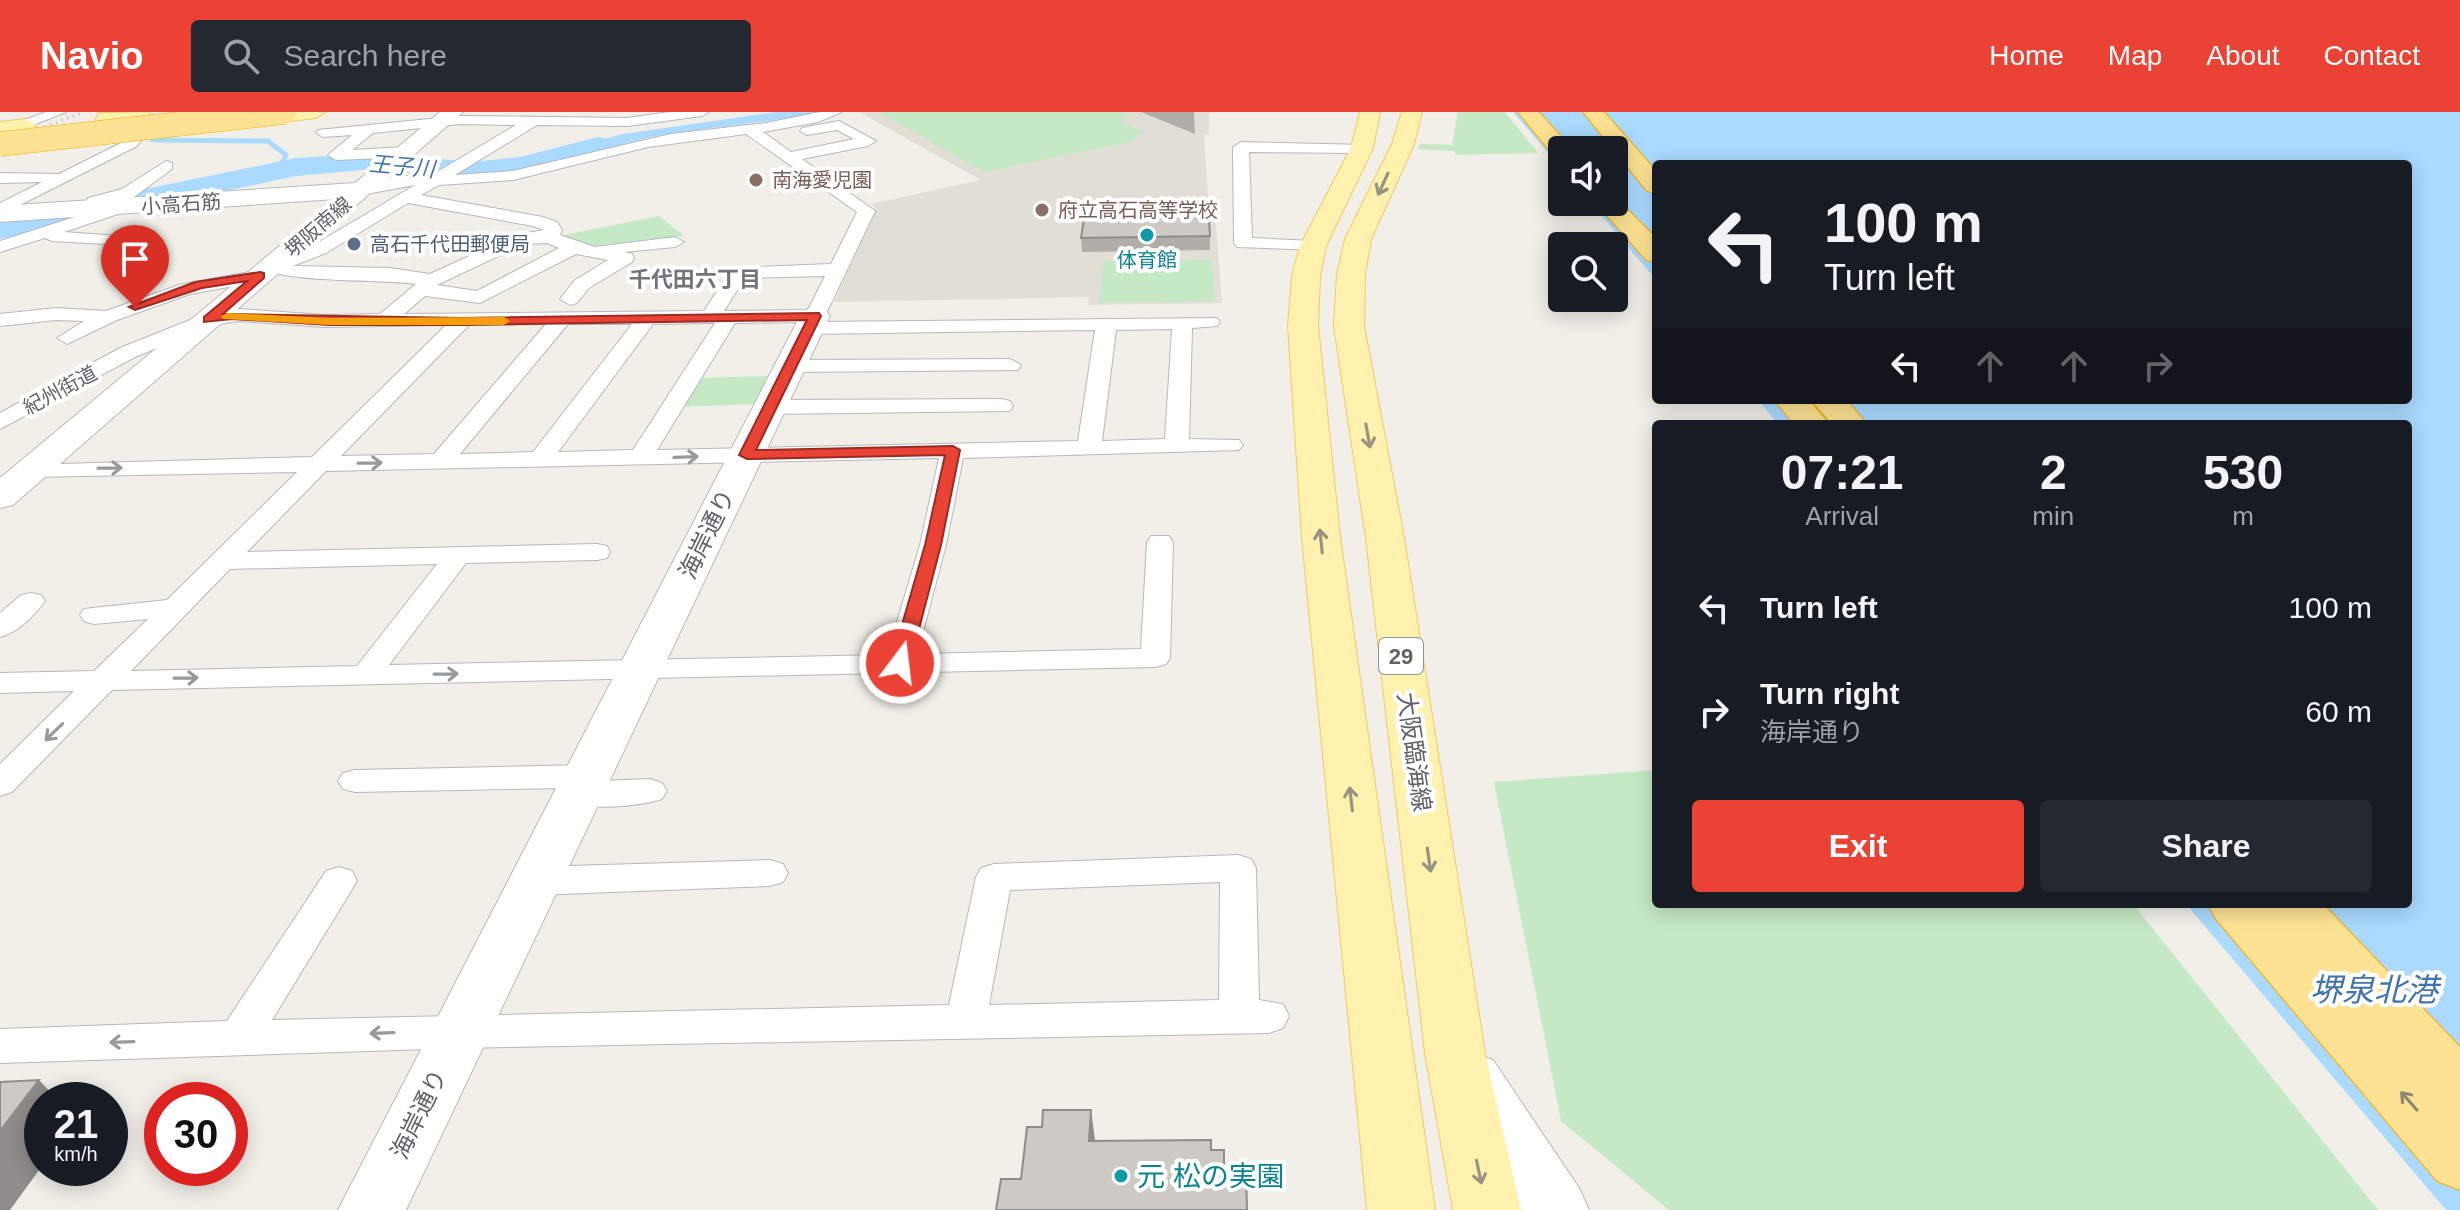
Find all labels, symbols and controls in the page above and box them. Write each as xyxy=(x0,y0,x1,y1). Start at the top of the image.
search box xyxy=(191,20,751,92)
icon: search xyxy=(219,34,263,78)
text: Navio xyxy=(40,35,143,77)
text: Search here xyxy=(283,39,447,72)
text: Home xyxy=(1989,40,2064,71)
text: Map xyxy=(2108,40,2162,71)
text: About xyxy=(2206,40,2280,71)
text: Contact xyxy=(2324,40,2420,71)
map controls xyxy=(1548,136,1628,312)
button: sound xyxy=(1548,136,1628,216)
water label: 王子川 xyxy=(368,151,438,182)
place label: 南海愛児園 xyxy=(772,169,872,191)
marker: 南海愛児園 xyxy=(747,171,765,189)
one-way arrow xyxy=(1375,172,1390,196)
street label: 小高石筋 xyxy=(140,190,222,218)
text: 100 m xyxy=(1824,191,1983,254)
street label: 堺阪南線 xyxy=(281,192,355,262)
icon: left xyxy=(1692,192,1796,296)
place label: 府立高石高等学校 xyxy=(1058,199,1218,221)
marker: 府立高石高等学校 xyxy=(1033,201,1051,219)
pin xyxy=(101,225,169,307)
marker: 体育館 xyxy=(1138,226,1156,244)
button: search xyxy=(1548,232,1628,312)
place label: 高石千代田郵便局 xyxy=(370,233,530,255)
marker: 高石千代田郵便局 xyxy=(345,235,363,253)
icon: arrive xyxy=(113,237,157,281)
place label: 体育館 xyxy=(1117,249,1177,271)
text: Turn left xyxy=(1824,257,1955,298)
district label: 千代田六丁目 xyxy=(629,267,761,292)
icon: left xyxy=(1884,344,1928,388)
icon: ahead xyxy=(1968,344,2012,388)
icon: ahead xyxy=(2052,344,2096,388)
icon: right xyxy=(2136,344,2180,388)
street label: 紀州街道 xyxy=(20,362,100,418)
one-way arrow xyxy=(1361,423,1376,449)
text: 07:21 xyxy=(1781,446,1904,499)
text: 2 xyxy=(2040,446,2067,499)
text: 530 xyxy=(2203,446,2283,499)
one-way arrow xyxy=(672,449,699,464)
one-way arrow xyxy=(356,455,383,470)
one-way arrow xyxy=(96,461,123,476)
street label: 海岸通り xyxy=(673,485,740,583)
text: Arrival xyxy=(1805,501,1879,531)
text: min xyxy=(2032,501,2074,531)
text: m xyxy=(2232,501,2254,531)
one-way arrow xyxy=(1314,528,1329,555)
icon: left xyxy=(1692,586,1736,630)
text: Turn left xyxy=(1760,591,1878,624)
text: 100 m xyxy=(2289,591,2372,624)
position arrow xyxy=(858,621,942,705)
road number: 29 xyxy=(1379,638,1423,674)
one-way arrow xyxy=(432,666,459,682)
one-way arrow xyxy=(172,670,199,686)
text: Turn right xyxy=(1760,677,1899,710)
icon: right xyxy=(1692,690,1736,734)
street label: 大阪臨海線 xyxy=(1393,691,1436,813)
text: 60 m xyxy=(2305,695,2372,728)
text: 海岸通り xyxy=(1760,717,1864,747)
one-way arrow xyxy=(44,722,64,741)
one-way arrow xyxy=(1343,787,1358,812)
button: Exit xyxy=(1692,800,2024,892)
button: Share xyxy=(2040,800,2372,892)
one-way arrow xyxy=(1422,847,1437,872)
water label: 堺泉北港 xyxy=(2310,972,2442,1008)
one-way arrow xyxy=(369,1026,396,1041)
one-way arrow xyxy=(109,1034,136,1049)
street label: 海岸通り xyxy=(385,1065,452,1163)
speed limit sign: 30 xyxy=(144,1082,248,1186)
one-way arrow xyxy=(2400,1092,2418,1112)
text: 21 xyxy=(54,1102,98,1146)
text: km/h xyxy=(54,1143,98,1165)
one-way arrow xyxy=(1473,1159,1488,1184)
place label: 元 松の実園 xyxy=(1137,1161,1285,1192)
marker: 元 松の実園 xyxy=(1112,1167,1130,1185)

